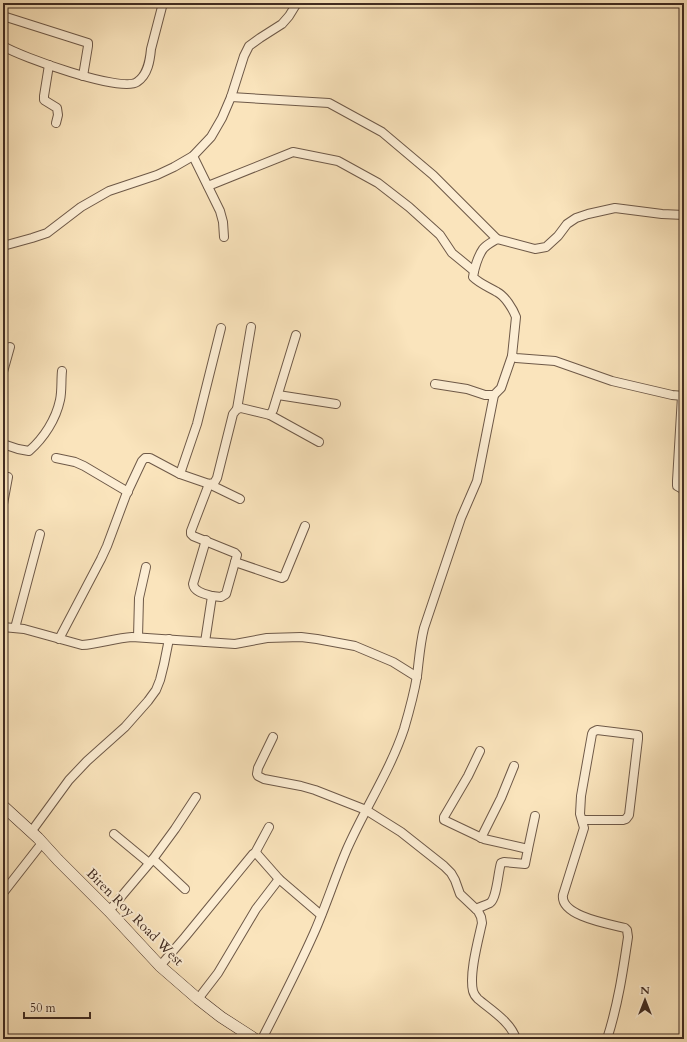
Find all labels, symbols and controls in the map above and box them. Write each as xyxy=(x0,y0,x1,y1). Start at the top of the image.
street label: Biren Roy Road West xyxy=(82,864,188,970)
north arrow xyxy=(625,980,665,1020)
text: N xyxy=(640,983,650,998)
scale bar xyxy=(24,994,90,1020)
text: 50 m xyxy=(30,1000,57,1016)

